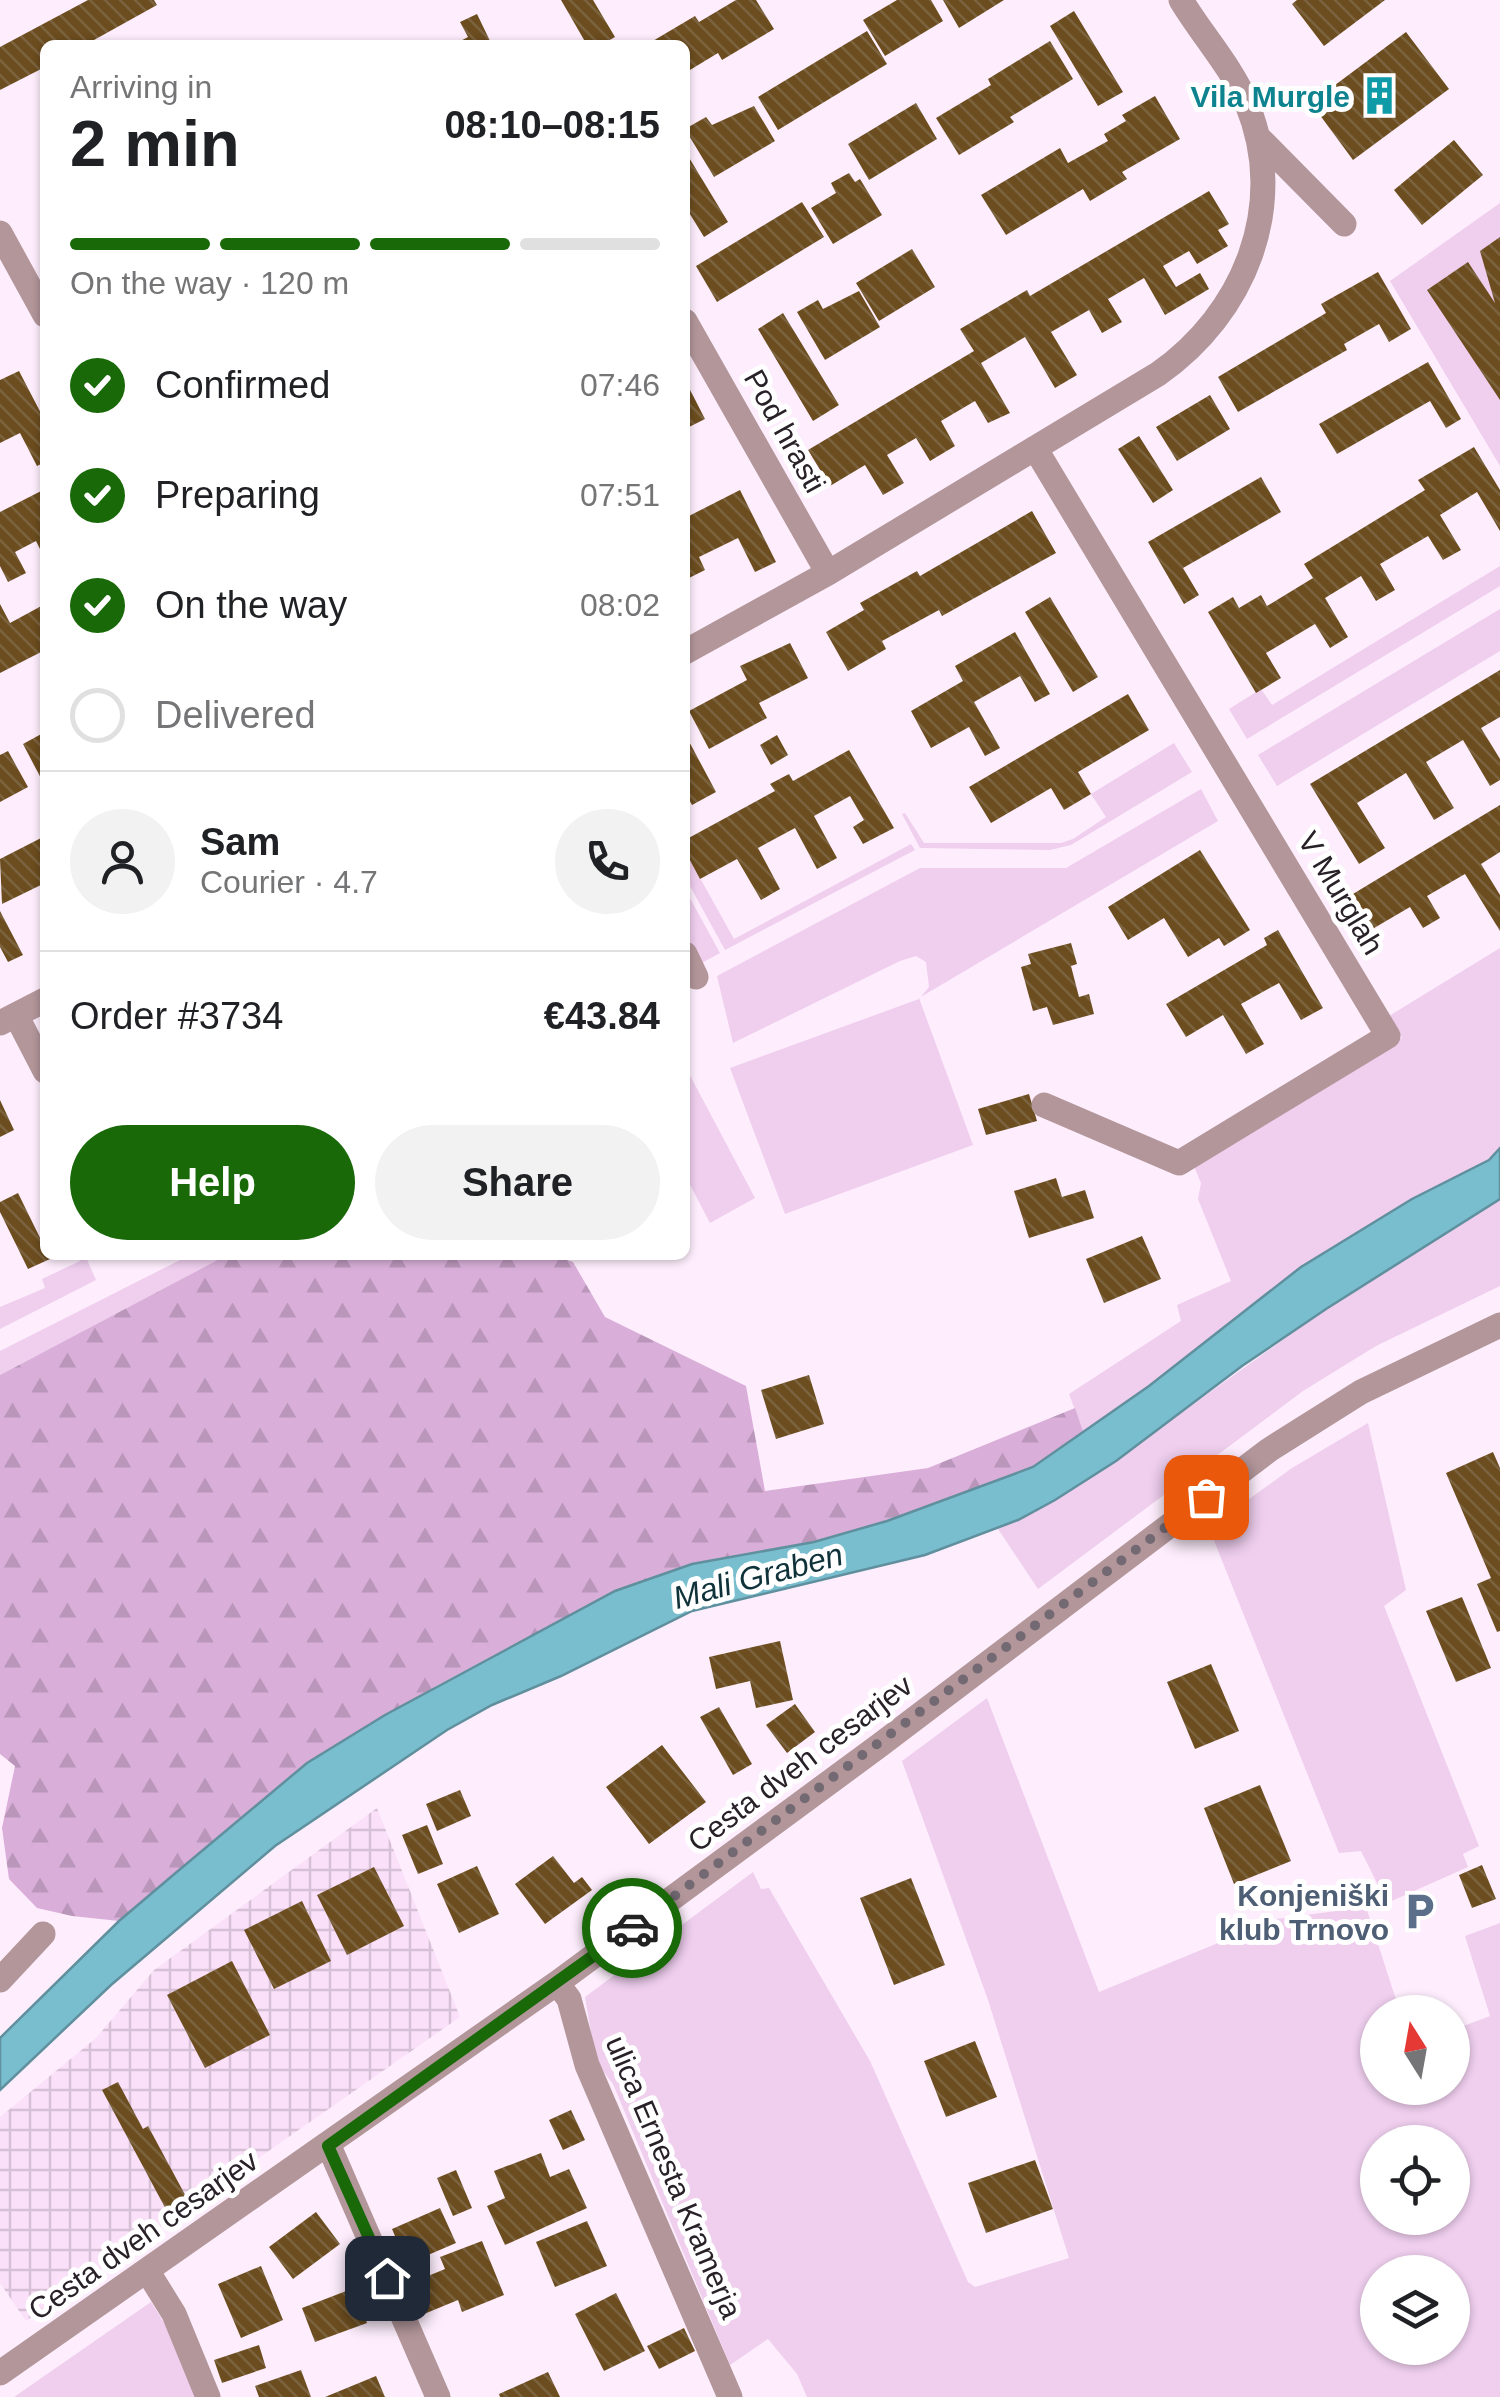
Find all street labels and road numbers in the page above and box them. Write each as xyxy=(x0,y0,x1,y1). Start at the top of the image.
street label: Pod hrasti xyxy=(738,364,832,498)
street label: V Murglah xyxy=(1292,826,1390,960)
street label: Cesta dveh cesarjev xyxy=(682,1668,918,1858)
street label: ulica Ernesta Kramerja xyxy=(600,2031,749,2323)
street label: Cesta dveh cesarjev xyxy=(22,2144,264,2326)

